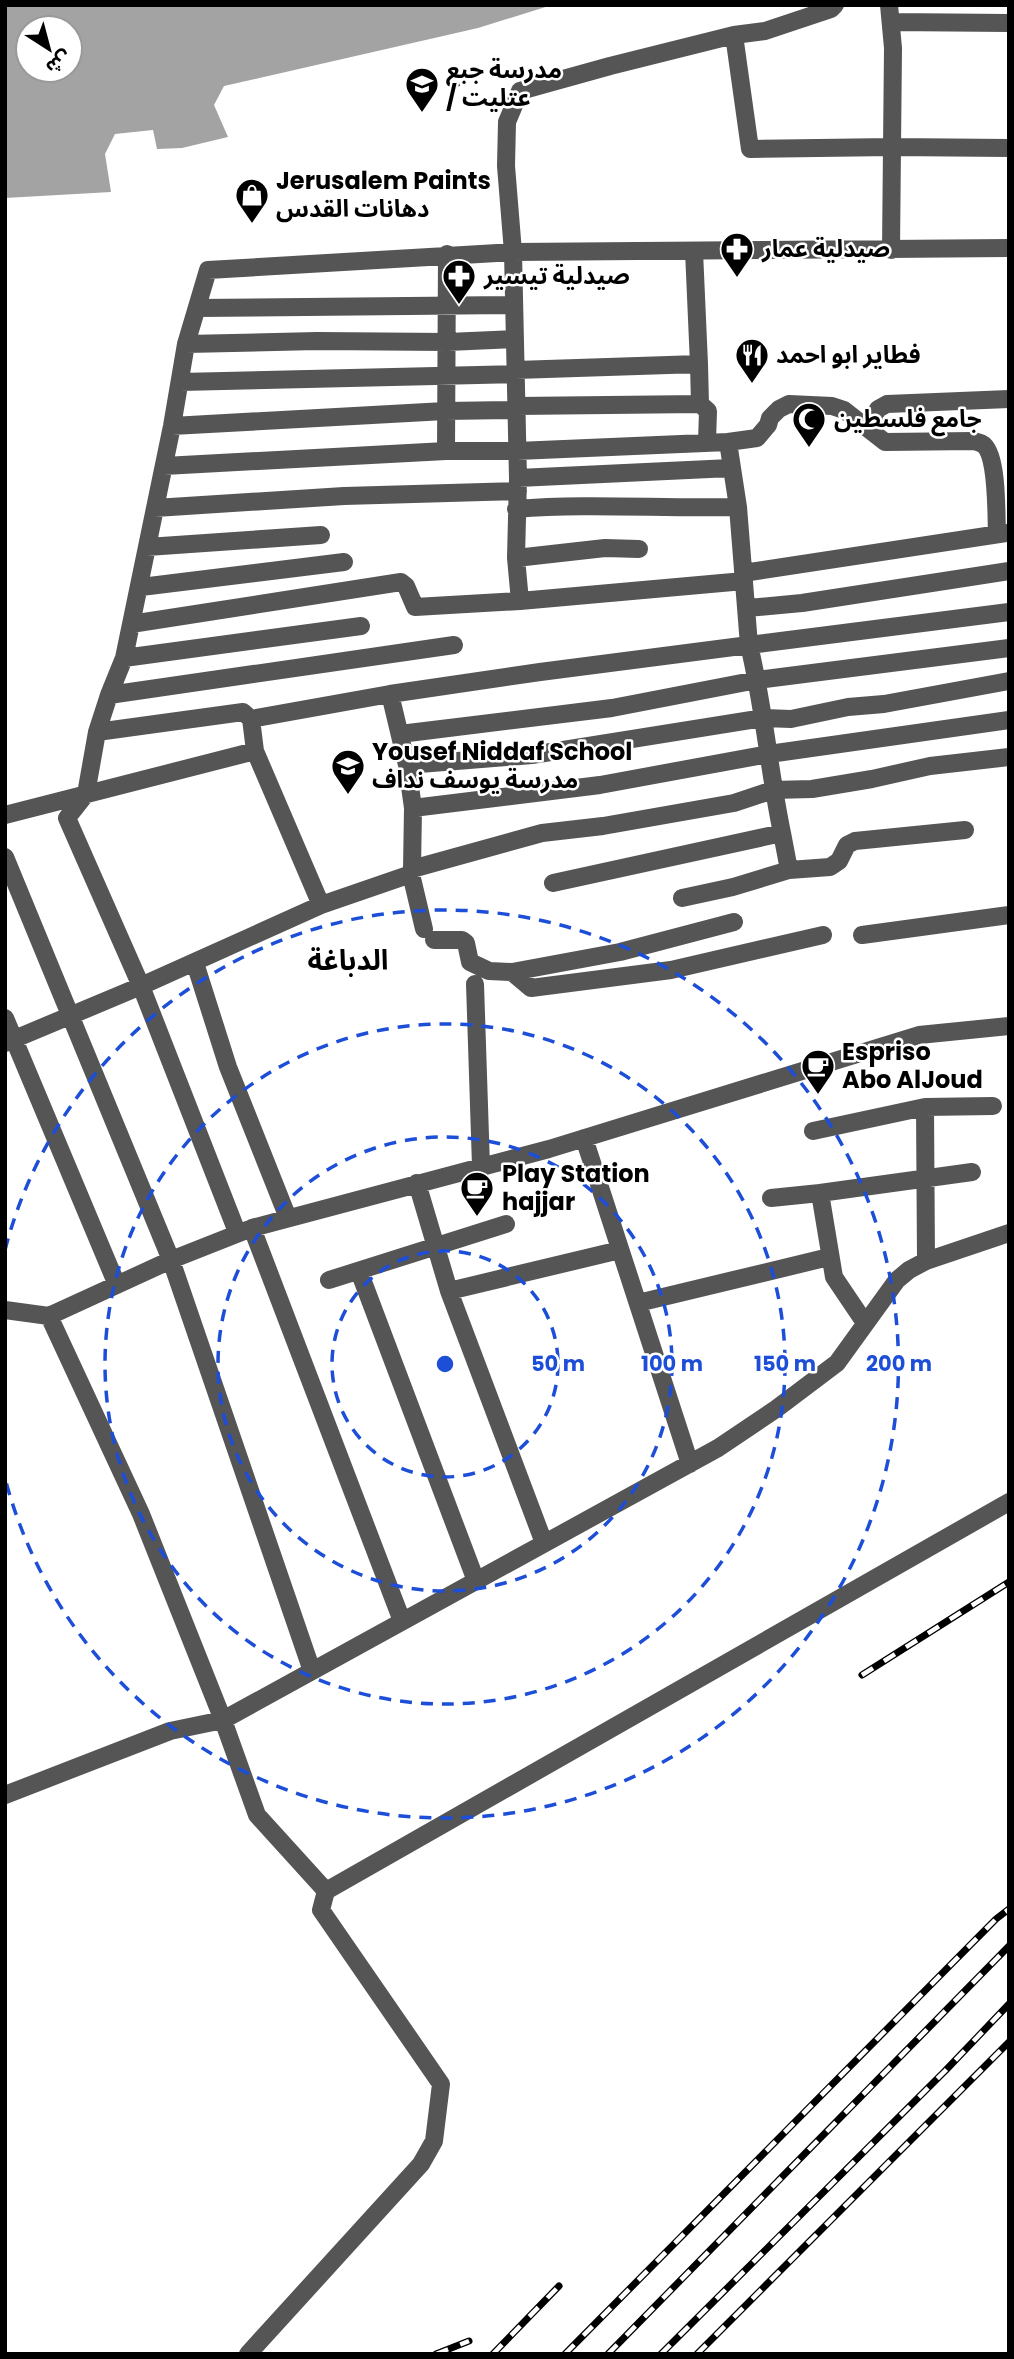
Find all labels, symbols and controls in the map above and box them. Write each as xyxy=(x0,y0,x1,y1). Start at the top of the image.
north arrow xyxy=(14,14,84,84)
text: ش xyxy=(40,44,77,81)
place label: مدرسة جبع / عتليت xyxy=(446,53,562,114)
school or university icon: مدرسة جبع / عتليت xyxy=(403,65,441,114)
place label: Jerusalem Paints دهانات القدس xyxy=(276,164,491,225)
shop icon: Jerusalem Paints دهانات القدس xyxy=(233,176,271,225)
pharmacy icon: صيدلية عمار xyxy=(718,230,756,279)
place label: صيدلية عمار xyxy=(761,232,890,265)
pharmacy icon: صيدلية تيسير xyxy=(440,257,478,306)
place label: صيدلية تيسير xyxy=(483,259,630,292)
restaurant icon: فطاير ابو احمد xyxy=(733,336,771,385)
place label: فطاير ابو احمد xyxy=(776,338,921,371)
mosque icon: جامع فلسطين xyxy=(790,400,828,449)
place label: جامع فلسطين xyxy=(834,402,982,437)
place label: Yousef Niddaf School مدرسة يوسف نداف xyxy=(372,735,632,796)
school or university icon: Yousef Niddaf School مدرسة يوسف نداف xyxy=(329,747,367,796)
district label: الدباغة xyxy=(308,941,388,980)
place label: Espriso Abo AlJoud xyxy=(842,1035,983,1096)
cafe icon: Espriso Abo AlJoud xyxy=(799,1047,837,1096)
place label: Play Station hajjar xyxy=(502,1157,650,1218)
cafe icon: Play Station hajjar xyxy=(458,1169,496,1218)
text: 50 m xyxy=(531,1349,585,1378)
text: 100 m xyxy=(641,1349,703,1378)
text: 150 m xyxy=(754,1349,816,1378)
text: 200 m xyxy=(866,1349,932,1378)
centre of rings xyxy=(433,1352,457,1376)

